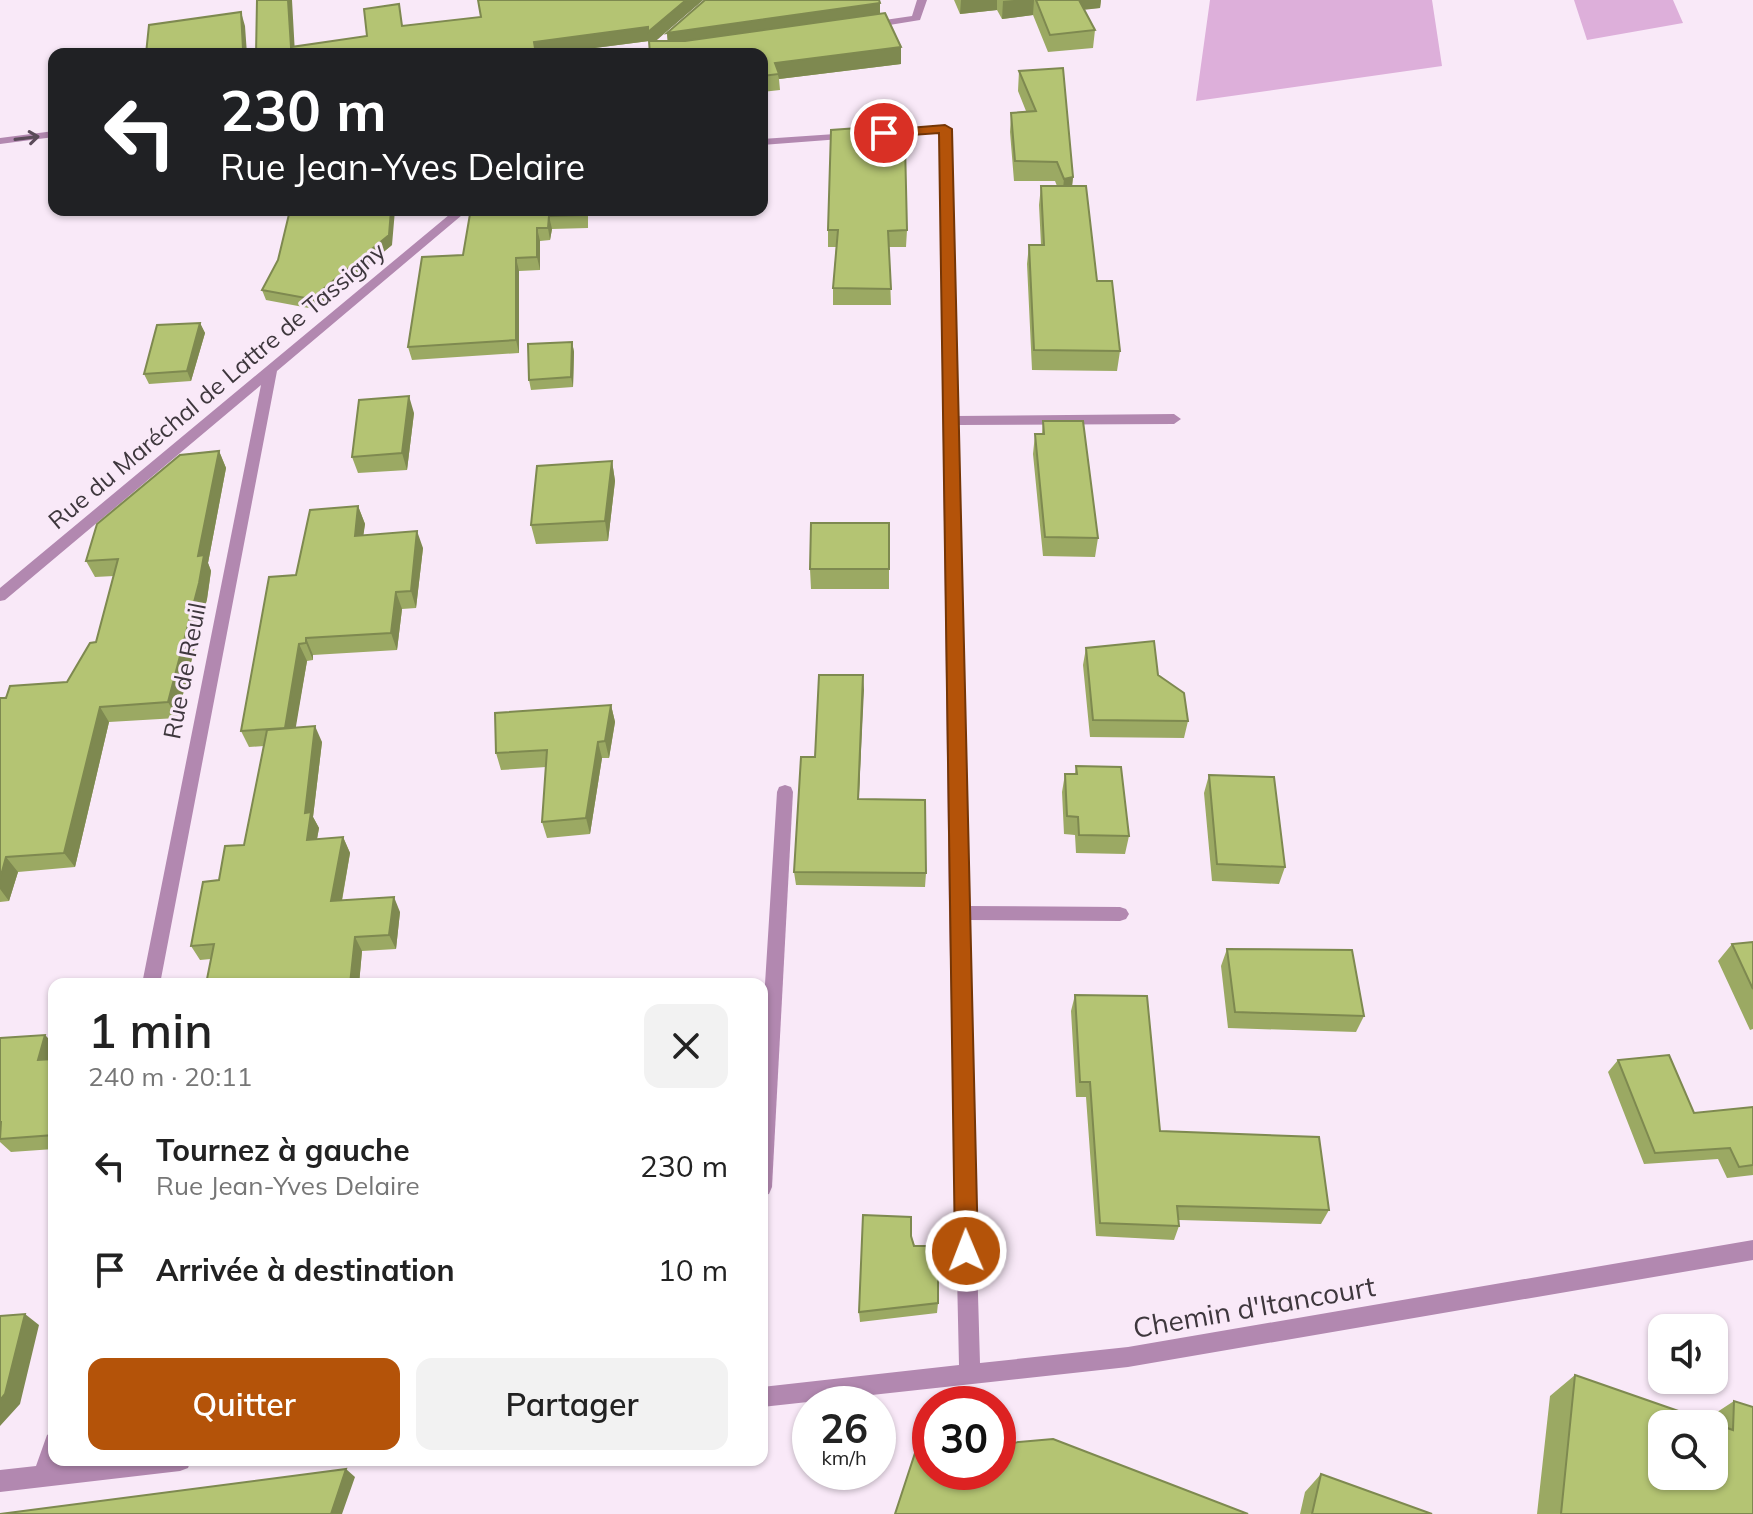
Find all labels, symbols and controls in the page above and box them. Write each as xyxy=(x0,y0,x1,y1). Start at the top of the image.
text: 230 m xyxy=(220,75,387,145)
icon: left xyxy=(88,80,192,184)
pin xyxy=(850,99,918,167)
icon: arrive xyxy=(862,111,906,155)
one-way arrow xyxy=(13,130,40,145)
text: Rue Jean-Yves Delaire xyxy=(220,144,585,189)
street label: Rue du Maréchal de Lattre de Tassigny xyxy=(42,235,391,535)
street label: Rue de Reuil xyxy=(156,600,212,741)
text: 1 min xyxy=(88,1000,213,1060)
button: close xyxy=(644,1004,728,1088)
text: 240 m · 20:11 xyxy=(88,1060,252,1093)
text: Tournez à gauche xyxy=(156,1131,410,1169)
icon: left xyxy=(88,1144,132,1188)
text: 230 m xyxy=(640,1147,728,1185)
text: Rue Jean-Yves Delaire xyxy=(156,1169,420,1202)
position arrow xyxy=(924,1209,1008,1293)
icon: arrive xyxy=(88,1248,132,1292)
text: Arrivée à destination xyxy=(156,1251,455,1289)
text: 10 m xyxy=(658,1251,728,1289)
street label: Chemin d'Itancourt xyxy=(1130,1268,1378,1345)
map controls xyxy=(1648,1314,1728,1490)
button: sound xyxy=(1648,1314,1728,1394)
button: Quitter xyxy=(88,1358,400,1450)
button: Partager xyxy=(416,1358,728,1450)
speed limit sign: 30 xyxy=(912,1386,1016,1490)
text: 26 xyxy=(820,1403,868,1453)
button: search xyxy=(1648,1410,1728,1490)
text: km/h xyxy=(821,1445,867,1470)

